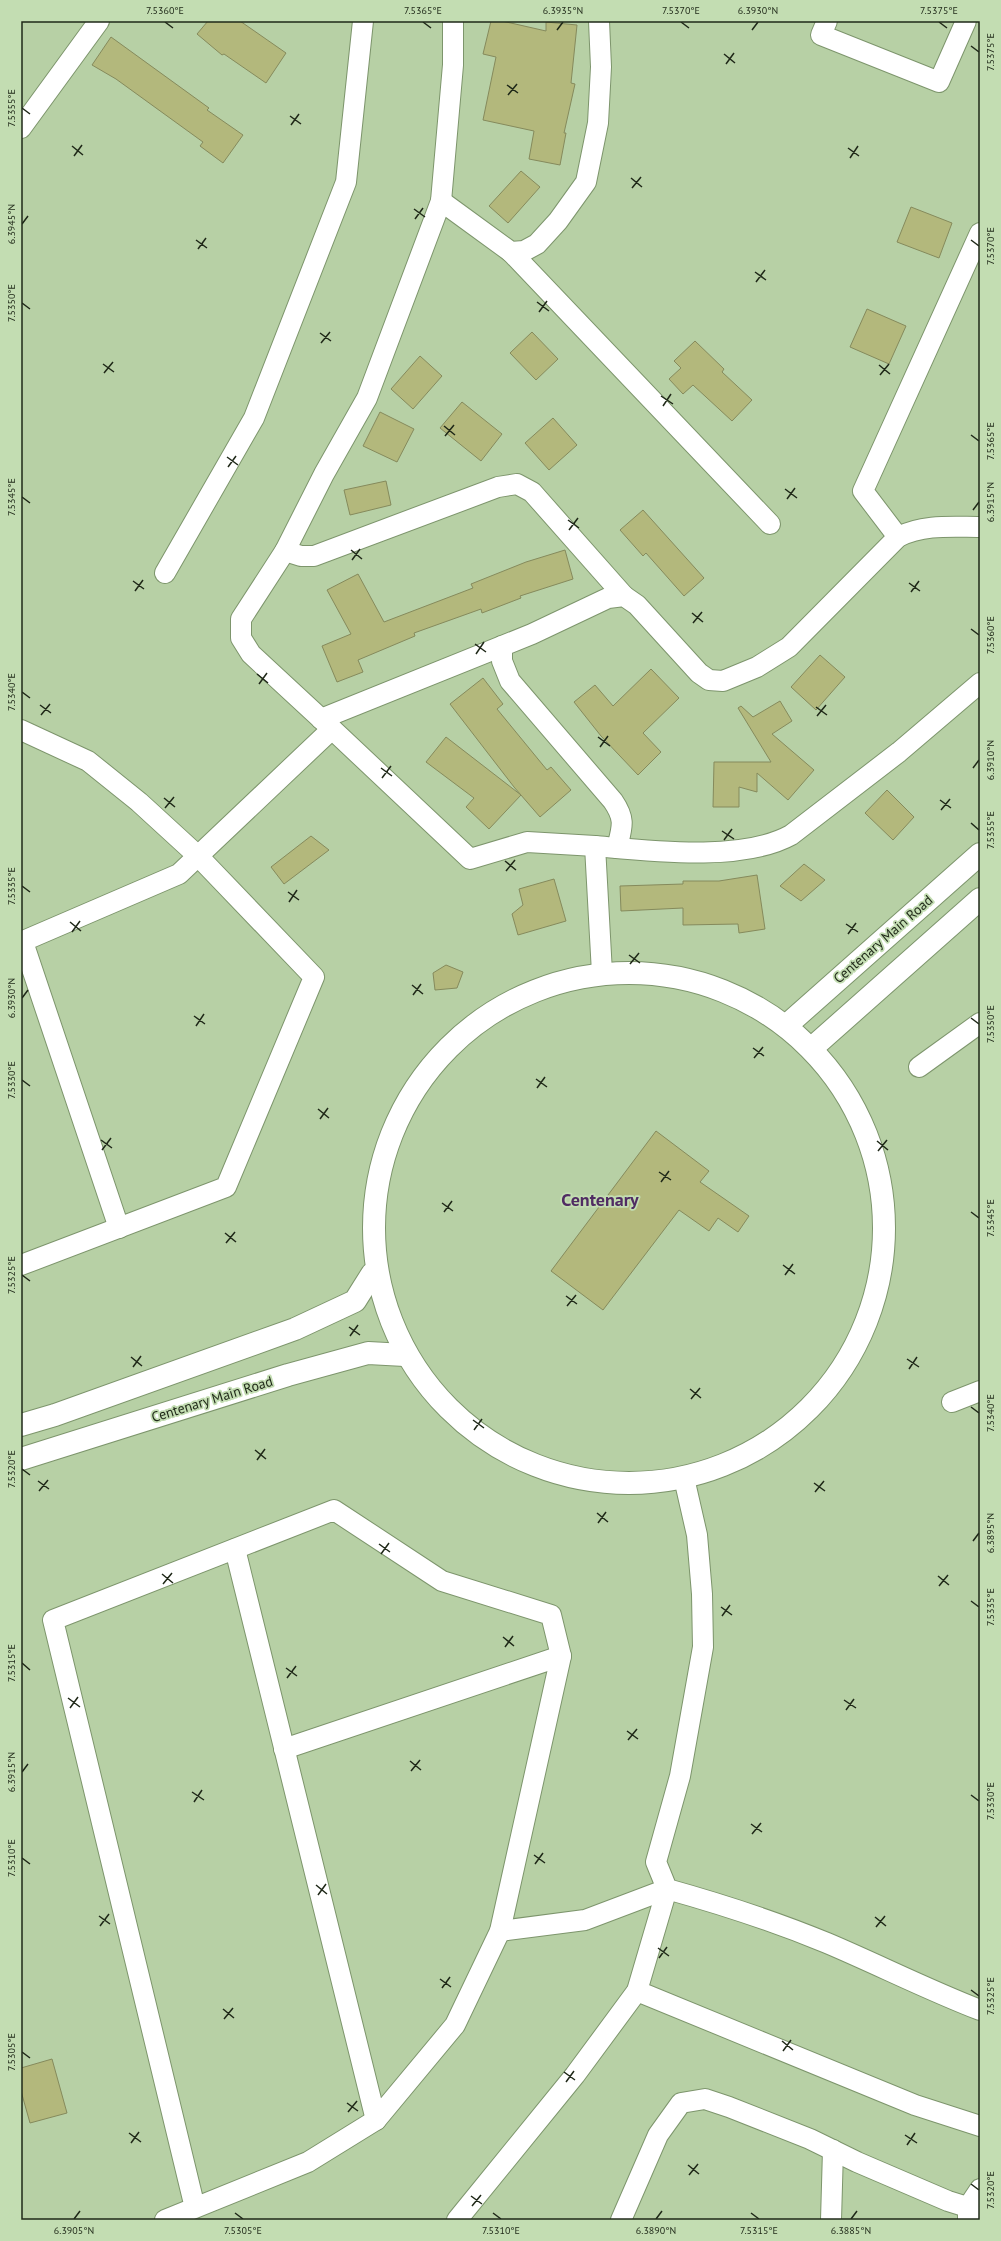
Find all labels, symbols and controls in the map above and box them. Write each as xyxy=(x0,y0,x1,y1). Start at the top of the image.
text: 7.5360°E xyxy=(146,4,184,17)
text: 7.5365°E xyxy=(404,4,442,17)
text: 6.3935°N xyxy=(543,4,583,17)
text: 7.5370°E xyxy=(662,4,700,17)
text: 6.3930°N xyxy=(738,4,778,17)
text: 7.5375°E xyxy=(920,4,958,17)
text: 7.5375°E xyxy=(984,33,997,71)
text: 7.5355°E xyxy=(5,89,18,127)
text: 6.3945°N xyxy=(5,204,18,244)
text: 7.5370°E xyxy=(984,227,997,265)
text: 7.5350°E xyxy=(5,284,18,322)
text: 7.5365°E xyxy=(984,422,997,460)
text: 7.5345°E xyxy=(5,478,18,516)
text: 6.3915°N xyxy=(984,482,997,522)
text: 7.5360°E xyxy=(984,616,997,654)
text: 7.5340°E xyxy=(5,673,18,711)
text: 6.3910°N xyxy=(984,740,997,780)
text: 7.5355°E xyxy=(984,811,997,849)
text: 7.5335°E xyxy=(5,867,18,905)
street label: Centenary Main Road xyxy=(830,891,936,987)
text: 6.3930°N xyxy=(5,978,18,1018)
text: 7.5350°E xyxy=(984,1005,997,1043)
text: 7.5330°E xyxy=(5,1061,18,1099)
district label: Centenary xyxy=(561,1188,639,1211)
text: 7.5345°E xyxy=(984,1199,997,1237)
text: 7.5325°E xyxy=(5,1256,18,1294)
street label: Centenary Main Road xyxy=(149,1372,275,1426)
text: 7.5340°E xyxy=(984,1394,997,1432)
text: 7.5320°E xyxy=(5,1450,18,1488)
text: 6.3895°N xyxy=(984,1513,997,1553)
text: 7.5335°E xyxy=(984,1588,997,1626)
text: 7.5315°E xyxy=(5,1644,18,1682)
text: 6.3915°N xyxy=(5,1752,18,1792)
text: 7.5330°E xyxy=(984,1782,997,1820)
text: 7.5310°E xyxy=(5,1839,18,1877)
text: 7.5325°E xyxy=(984,1977,997,2015)
text: 7.5305°E xyxy=(5,2033,18,2071)
text: 7.5320°E xyxy=(984,2171,997,2209)
text: 6.3905°N xyxy=(54,2224,94,2237)
text: 7.5305°E xyxy=(224,2224,262,2237)
text: 7.5310°E xyxy=(482,2224,520,2237)
text: 6.3890°N xyxy=(636,2224,676,2237)
text: 7.5315°E xyxy=(740,2224,778,2237)
text: 6.3885°N xyxy=(831,2224,871,2237)

